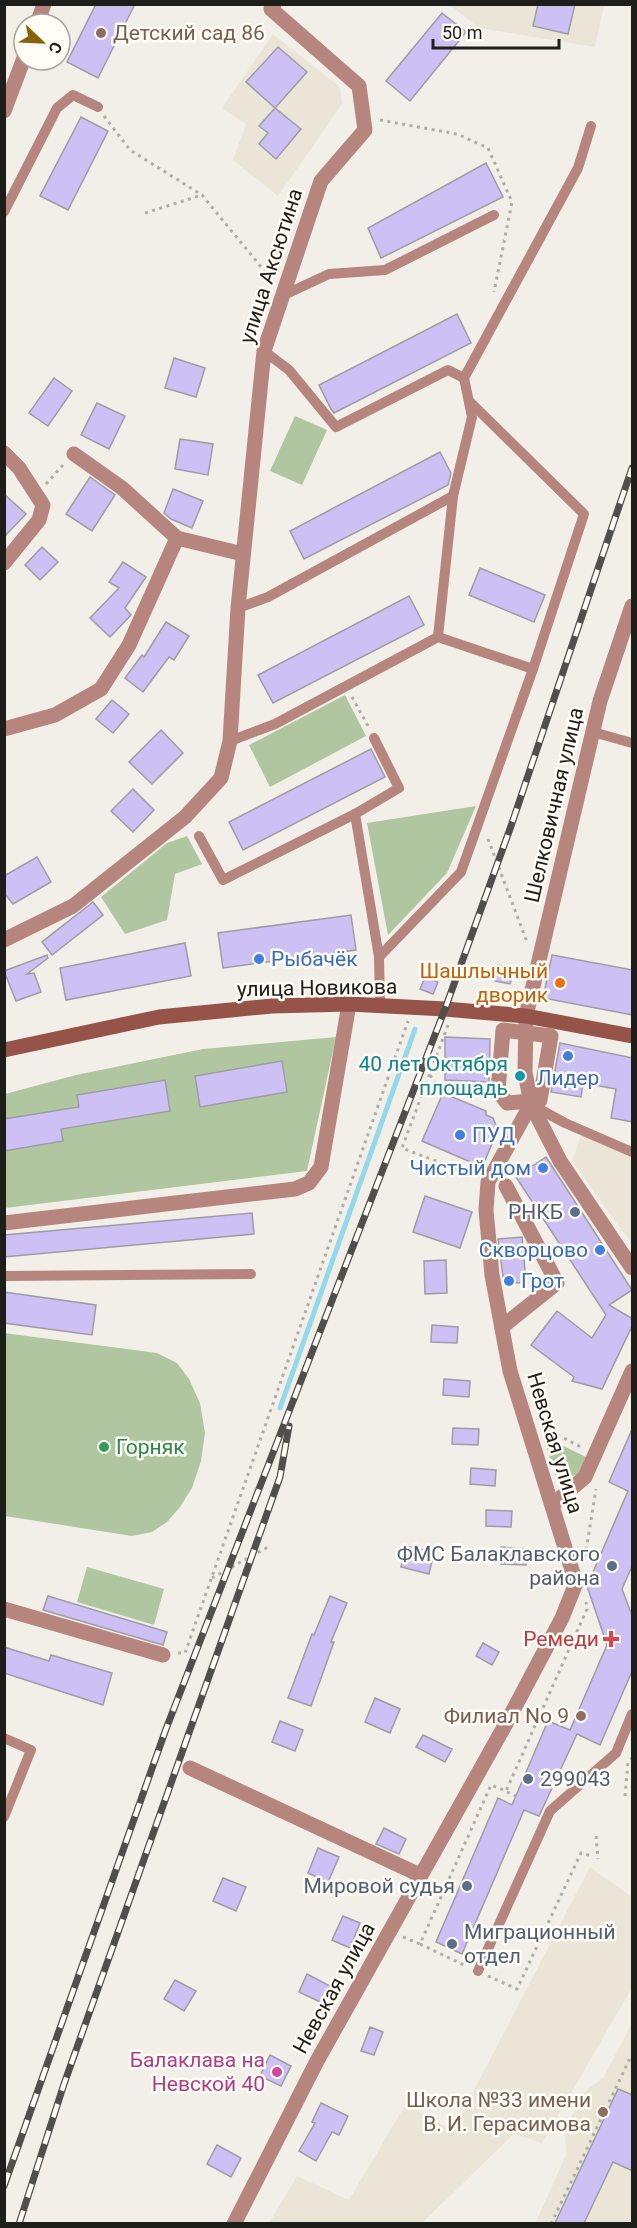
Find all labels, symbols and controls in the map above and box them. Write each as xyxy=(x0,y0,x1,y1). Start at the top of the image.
north arrow xyxy=(12,12,72,72)
scale bar xyxy=(433,12,559,50)
place label: Детский сад 86 xyxy=(113,21,265,45)
text: 50 m xyxy=(442,22,482,43)
marker: Детский сад 86 xyxy=(94,26,108,40)
text: С xyxy=(45,39,66,56)
street label: улица Аксютина xyxy=(235,185,307,347)
street label: Шелковичная улица xyxy=(520,705,588,905)
place label: Рыбачёк xyxy=(271,947,358,971)
marker: Рыбачёк xyxy=(252,952,266,966)
place label: Шашлычный дворик xyxy=(419,959,549,1007)
street label: улица Новикова xyxy=(237,975,397,1001)
marker: Шашлычный дворик xyxy=(553,976,567,990)
marker: Лидер xyxy=(561,1049,575,1063)
place label: 40 лет Октября площадь xyxy=(359,1052,508,1100)
place label: Лидер xyxy=(537,1066,599,1090)
marker: 40 лет Октября площадь xyxy=(513,1069,527,1083)
place label: ПУД xyxy=(472,1123,515,1147)
marker: ПУД xyxy=(453,1128,467,1142)
place label: Чистый дом xyxy=(410,1156,531,1180)
marker: Чистый дом xyxy=(536,1161,550,1175)
place label: РНКБ xyxy=(508,1200,563,1224)
marker: РНКБ xyxy=(568,1205,582,1219)
place label: Скворцово xyxy=(479,1238,588,1262)
marker: Скворцово xyxy=(593,1243,607,1257)
place label: Грот xyxy=(521,1269,564,1293)
marker: Грот xyxy=(502,1274,516,1288)
street label: Невская улица xyxy=(522,1370,588,1516)
place label: Горняк xyxy=(116,1435,185,1459)
marker: Горняк xyxy=(97,1440,111,1454)
place label: ФМС Балаклавского района xyxy=(397,1542,600,1590)
marker: ФМС Балаклавского района xyxy=(605,1559,619,1573)
place label: Ремеди xyxy=(523,1627,599,1651)
marker: Ремеди xyxy=(604,1632,618,1646)
place label: Филиал No 9 xyxy=(444,1704,569,1728)
marker: Филиал No 9 xyxy=(574,1709,588,1723)
place label: 299043 xyxy=(540,1767,611,1791)
marker: 299043 xyxy=(521,1772,535,1786)
place label: Мировой судья xyxy=(304,1874,455,1898)
marker: Мировой судья xyxy=(460,1879,474,1893)
street label: Невская улица xyxy=(288,1918,380,2058)
place label: Миграционный отдел xyxy=(464,1920,616,1968)
marker: Миграционный отдел xyxy=(445,1937,459,1951)
place label: Балаклава на Невской 40 xyxy=(130,2048,265,2096)
marker: Балаклава на Невской 40 xyxy=(270,2065,284,2079)
place label: Школа №33 имени В. И. Герасимова xyxy=(406,2088,591,2136)
marker: Школа №33 имени В. И. Герасимова xyxy=(596,2105,610,2119)

